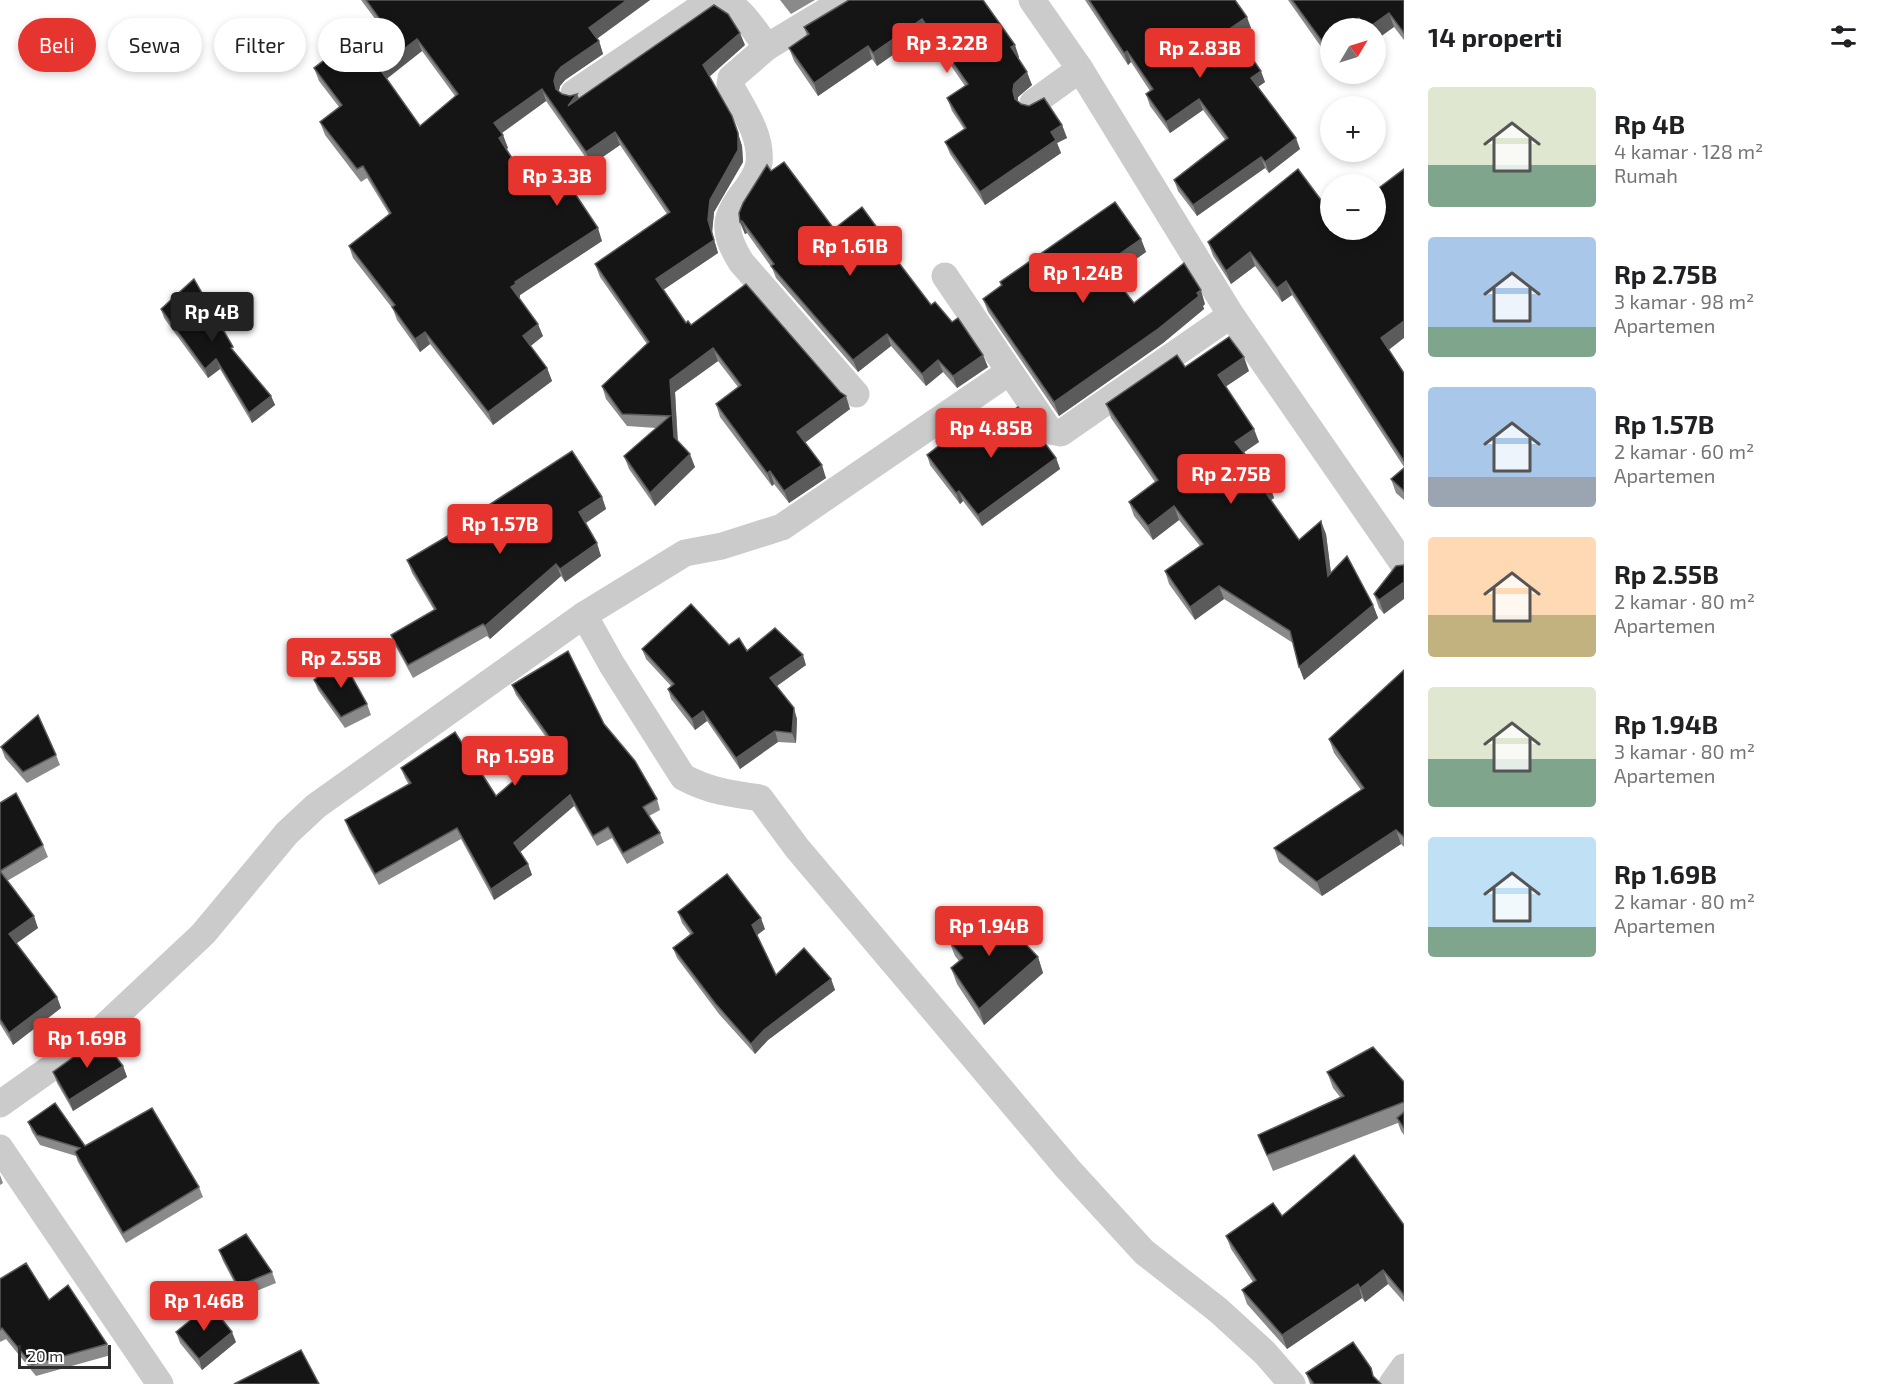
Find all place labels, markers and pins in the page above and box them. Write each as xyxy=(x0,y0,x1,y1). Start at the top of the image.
pin: Rp 3.22B xyxy=(885,23,1009,74)
pin: Rp 2.83B xyxy=(1138,28,1262,79)
pin: Rp 3.3B xyxy=(502,156,612,207)
pin: Rp 1.61B xyxy=(788,226,912,277)
pin: Rp 1.24B xyxy=(1021,253,1145,304)
pin: Rp 4B xyxy=(170,292,254,343)
pin: Rp 4.85B xyxy=(929,408,1053,459)
pin: Rp 2.75B xyxy=(1169,454,1293,505)
pin: Rp 1.57B xyxy=(438,504,562,555)
pin: Rp 2.55B xyxy=(279,638,403,689)
pin: Rp 1.59B xyxy=(453,736,577,787)
pin: Rp 1.94B xyxy=(927,906,1051,957)
pin: Rp 1.69B xyxy=(25,1018,149,1069)
pin: Rp 1.46B xyxy=(142,1281,266,1332)

